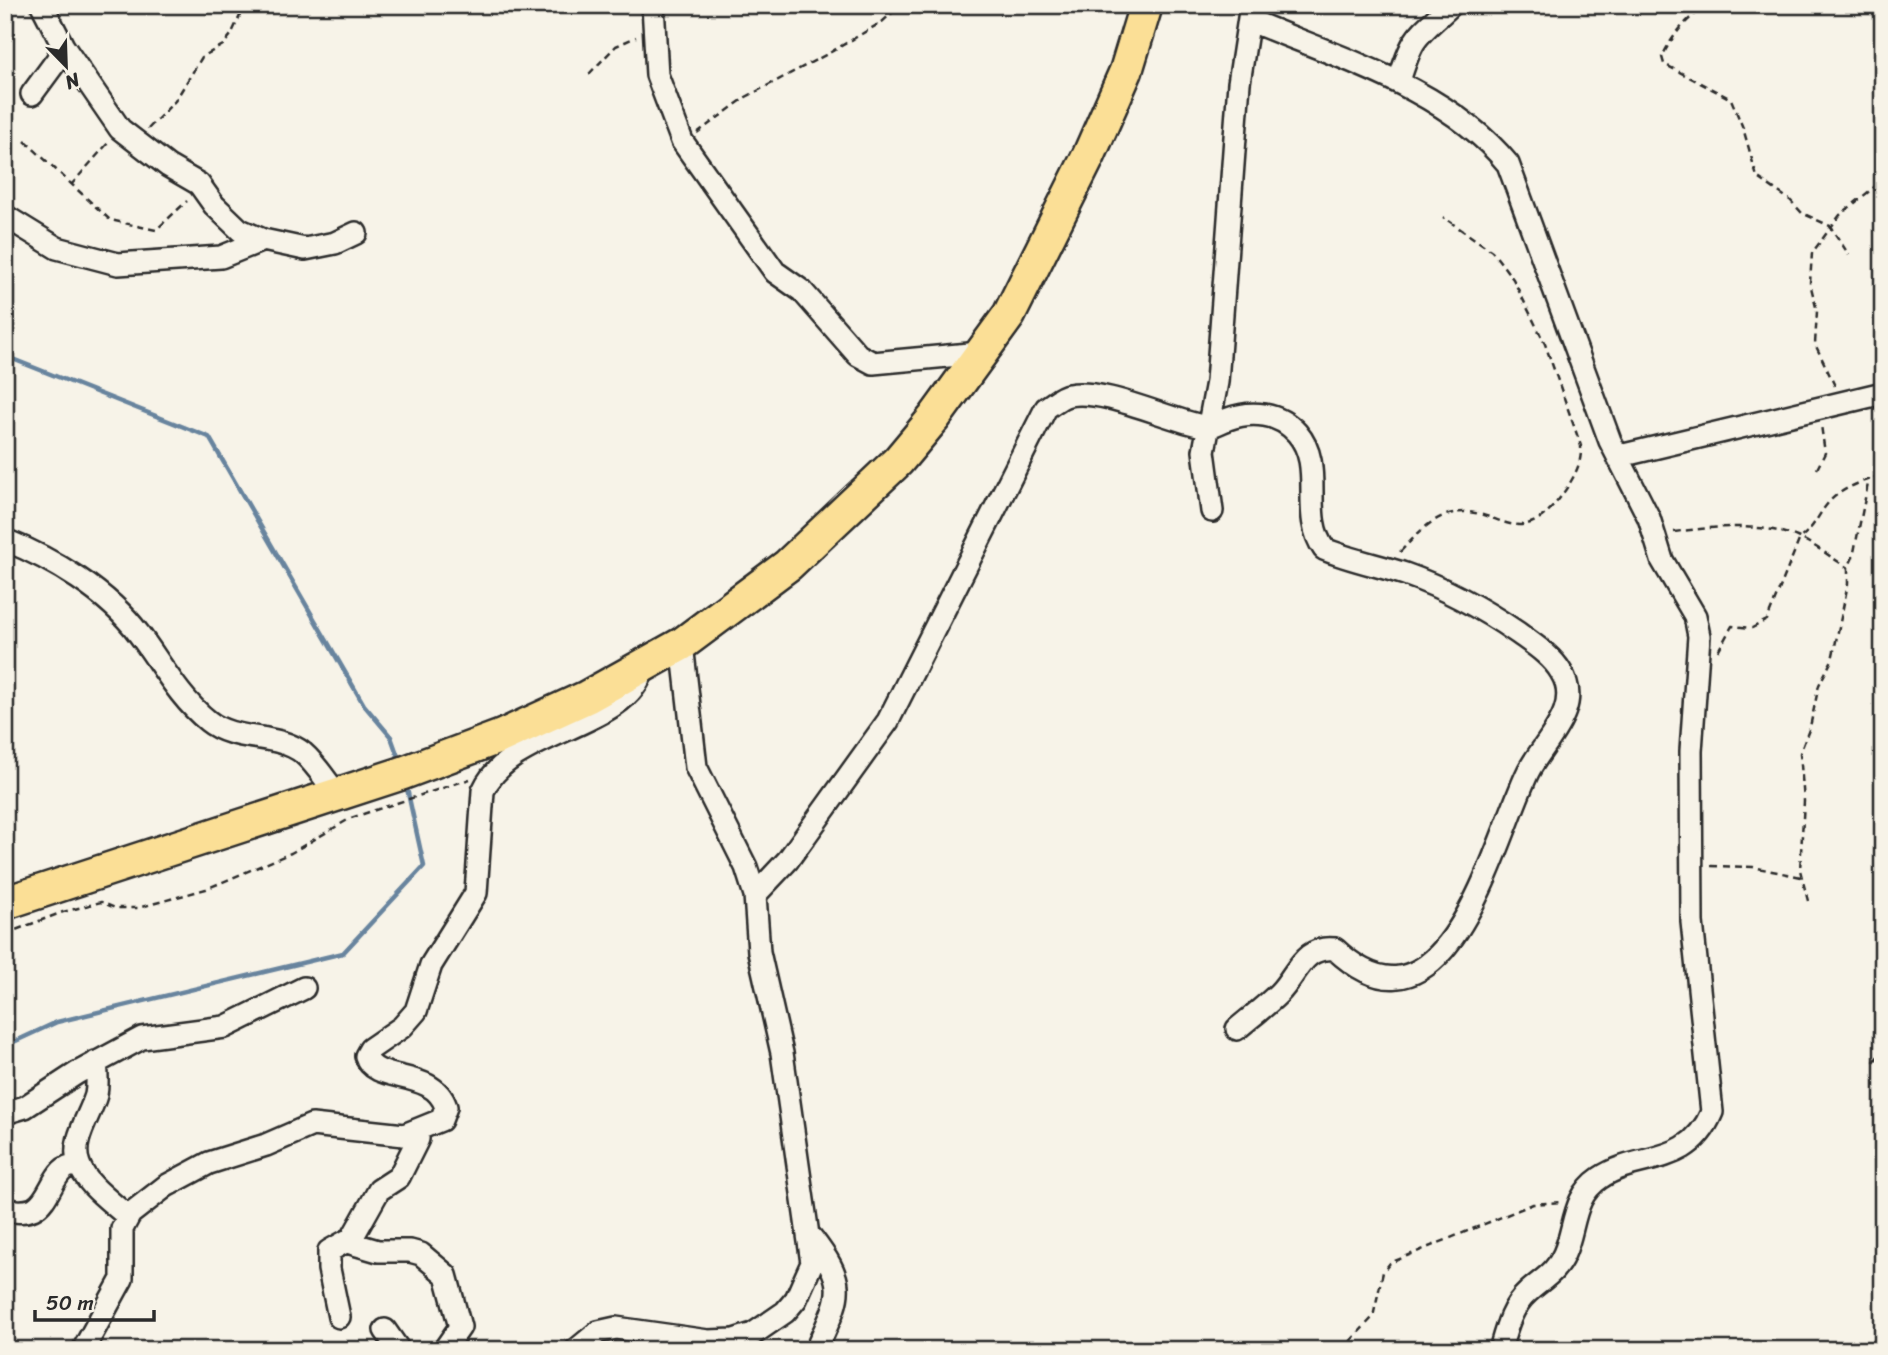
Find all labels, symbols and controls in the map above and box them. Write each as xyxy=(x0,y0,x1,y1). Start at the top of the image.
north arrow xyxy=(32,32,102,102)
text: N xyxy=(59,63,86,99)
scale bar xyxy=(35,1278,154,1322)
text: 50 m xyxy=(46,1284,94,1322)

